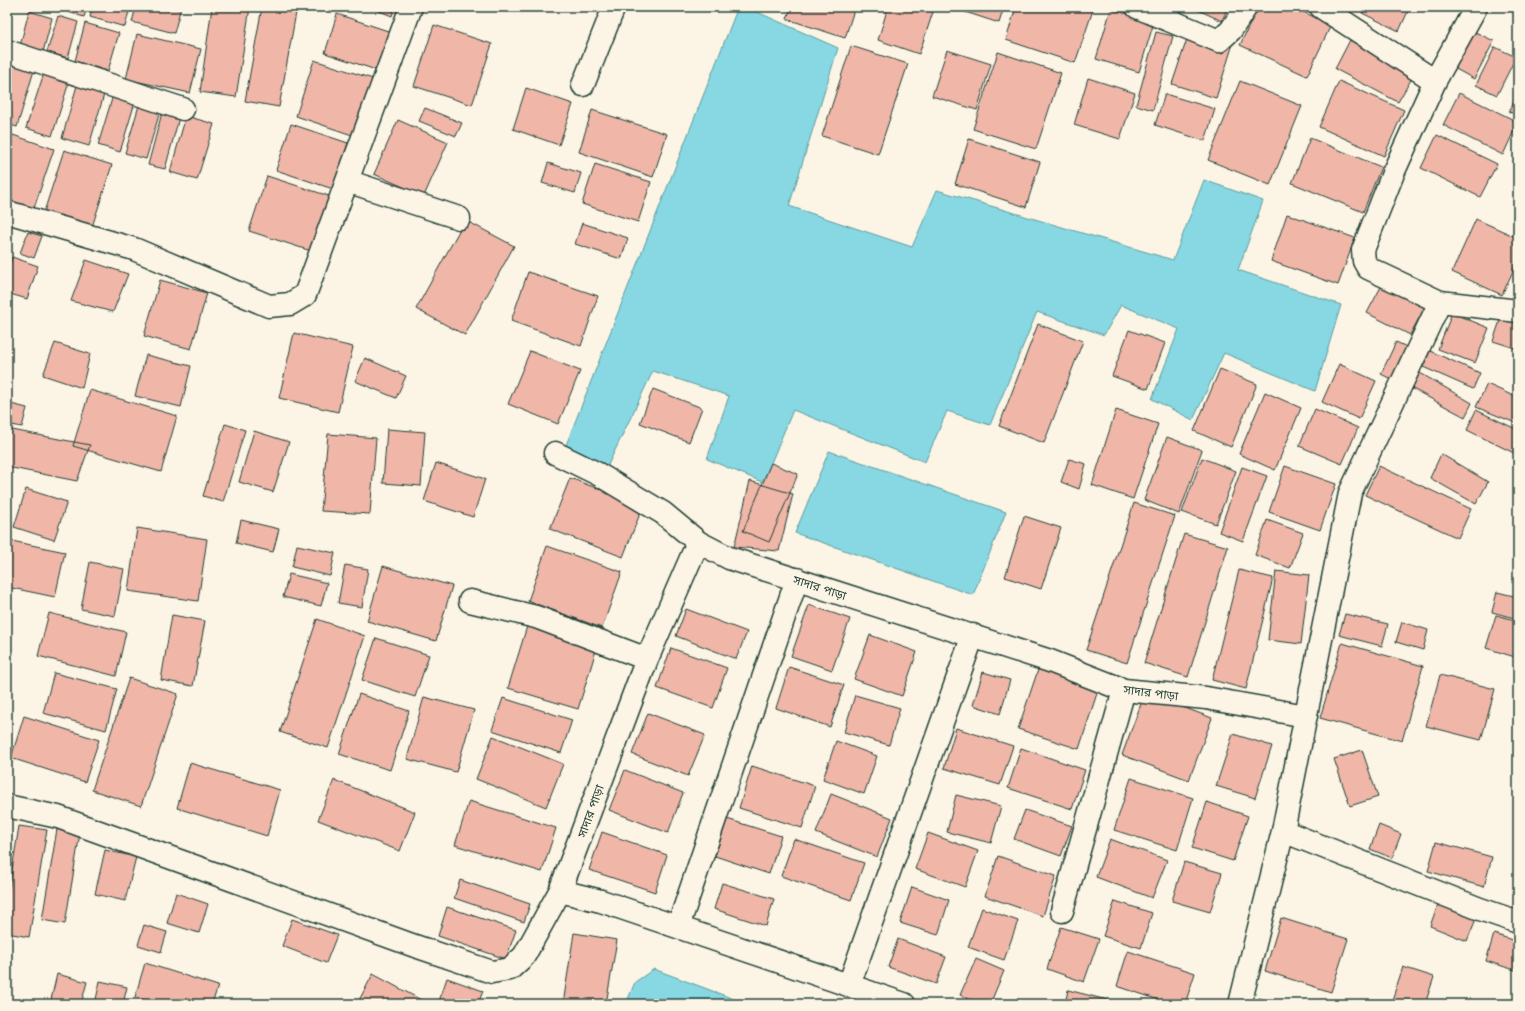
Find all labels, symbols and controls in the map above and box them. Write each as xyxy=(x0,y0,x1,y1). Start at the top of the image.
street label: সাদার পাড়া xyxy=(790,571,849,603)
street label: সাদার পাড়া xyxy=(1122,681,1180,703)
street label: সাদার পাড়া xyxy=(573,782,607,841)

